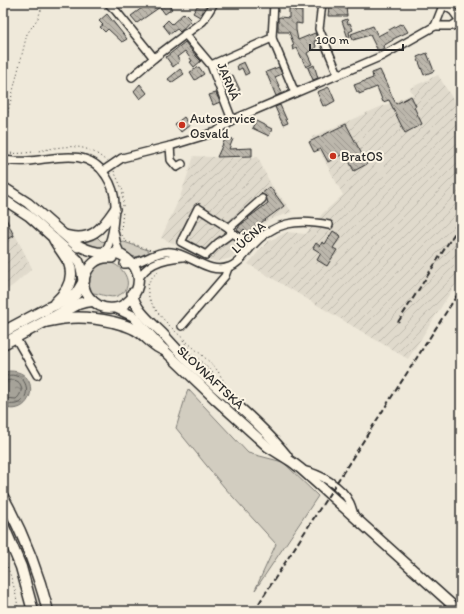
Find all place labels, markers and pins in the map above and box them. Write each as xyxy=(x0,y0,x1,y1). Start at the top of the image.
place label: Autoservice Osvald xyxy=(190,111,256,141)
marker: Autoservice Osvald xyxy=(177,120,187,130)
place label: BratOS xyxy=(341,149,383,164)
marker: BratOS xyxy=(328,151,338,161)

